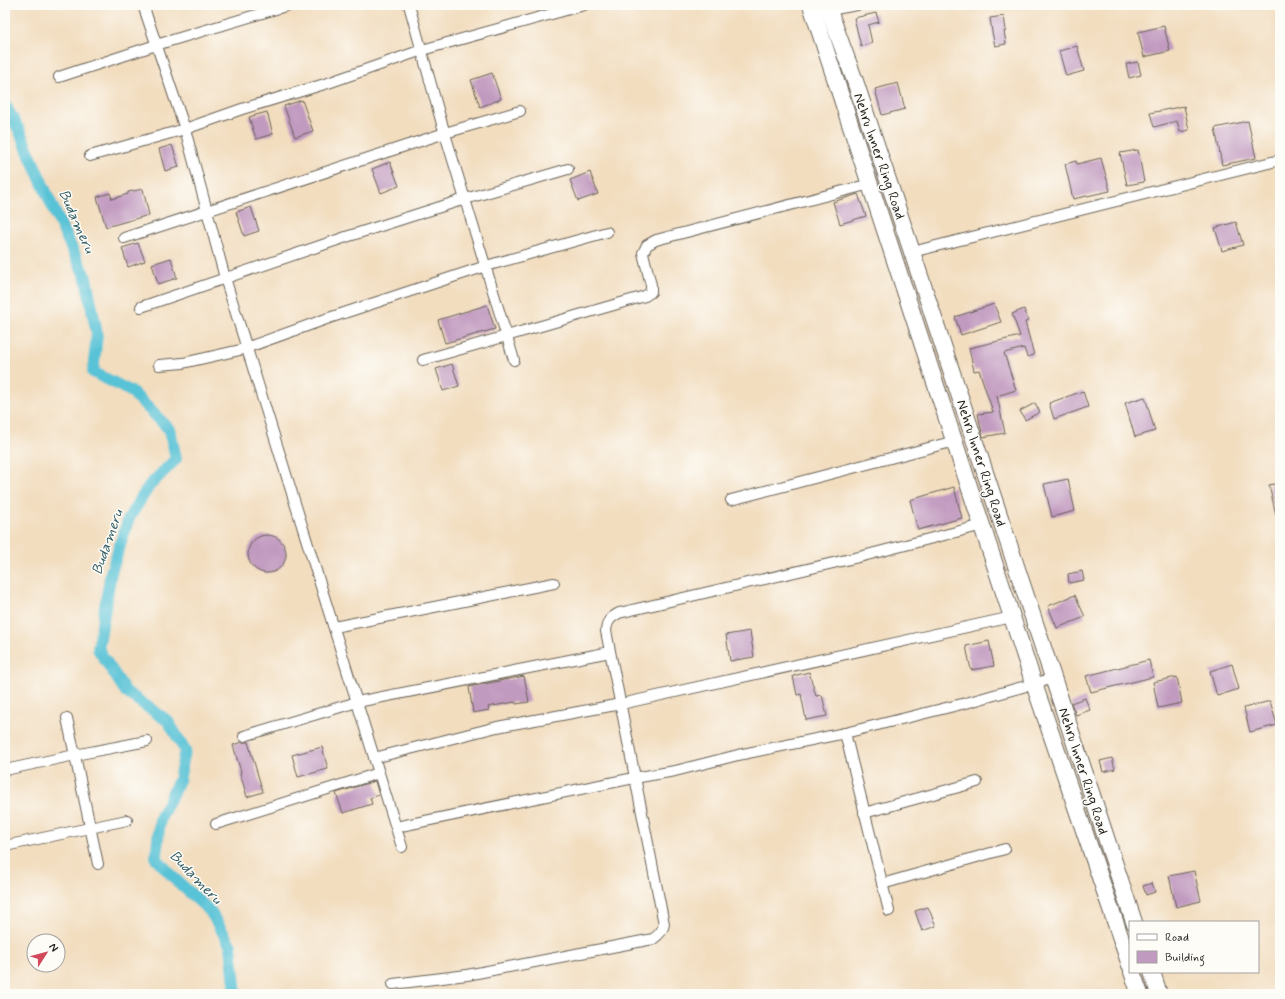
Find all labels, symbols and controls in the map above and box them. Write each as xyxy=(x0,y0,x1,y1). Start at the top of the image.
street label: Nehru Inner Ring Road xyxy=(848,91,909,222)
water label: Budameru xyxy=(53,186,99,257)
street label: Nehru Inner Ring Road xyxy=(951,398,1010,529)
water label: Budameru xyxy=(87,506,129,578)
street label: Nehru Inner Ring Road xyxy=(1053,706,1112,837)
water label: Budameru xyxy=(165,846,227,910)
legend xyxy=(1129,921,1259,973)
text: Road xyxy=(1165,930,1189,946)
north arrow xyxy=(26,933,66,973)
text: N xyxy=(45,941,61,955)
text: Building xyxy=(1165,950,1205,967)

